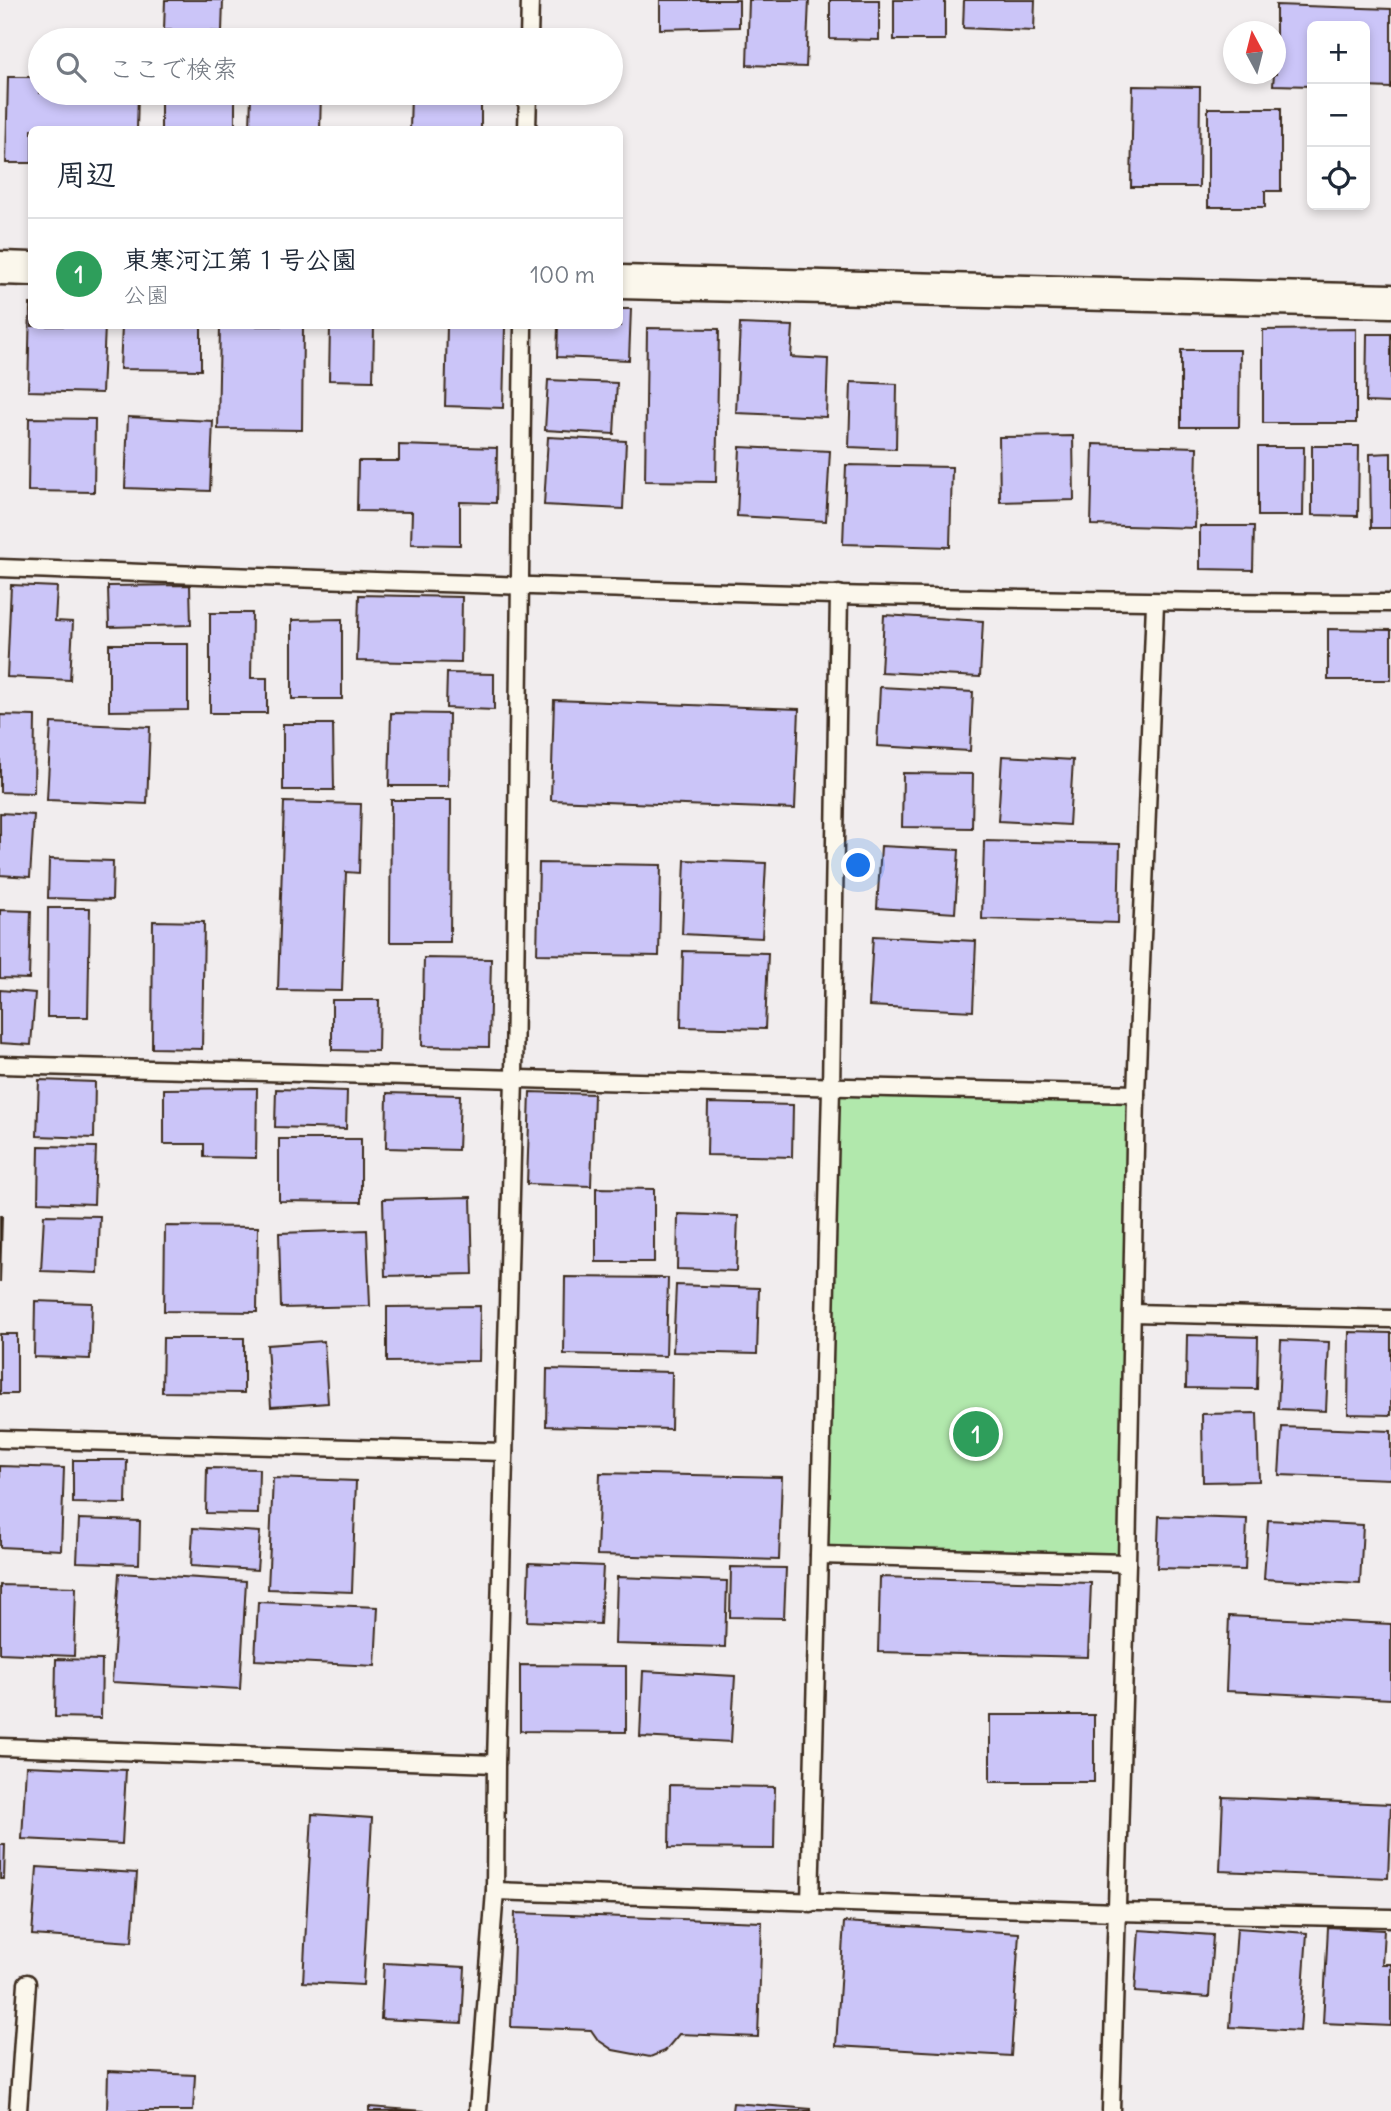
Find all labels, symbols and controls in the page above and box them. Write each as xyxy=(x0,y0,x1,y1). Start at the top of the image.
north arrow xyxy=(1223,21,1286,84)
map controls xyxy=(1307,21,1370,210)
button: + xyxy=(1307,21,1370,84)
search box xyxy=(28,28,623,105)
icon: search xyxy=(52,48,90,86)
text: ここで検索 xyxy=(108,52,238,85)
button: − xyxy=(1307,84,1370,147)
button: locate xyxy=(1307,147,1370,210)
text: 周辺 xyxy=(56,155,116,193)
text: 東寒河江第１号公園 xyxy=(123,243,357,276)
text: 1 xyxy=(74,260,84,289)
text: 100 m xyxy=(530,260,595,289)
text: 公園 xyxy=(123,280,169,309)
your location xyxy=(841,848,875,882)
pin: 1 xyxy=(953,1408,999,1460)

